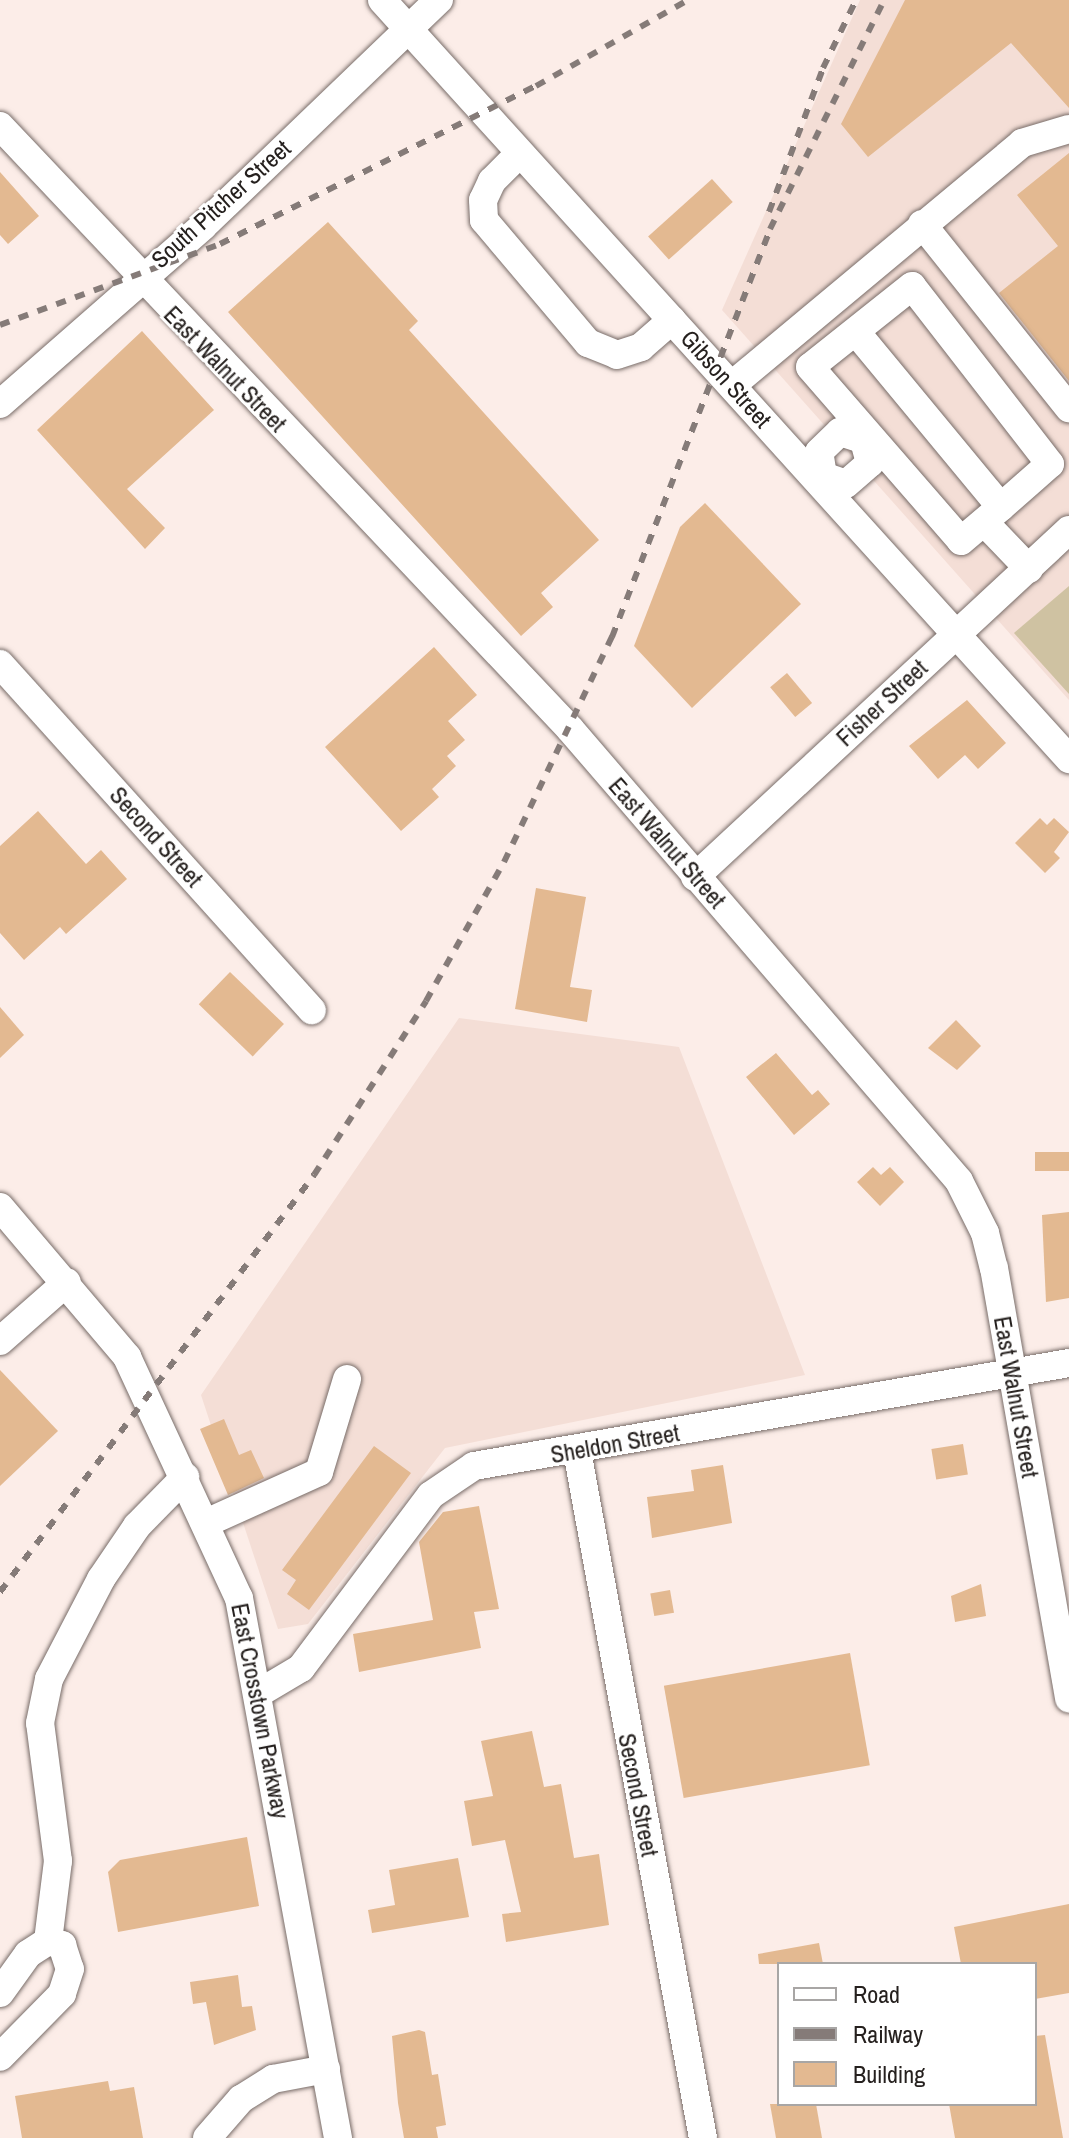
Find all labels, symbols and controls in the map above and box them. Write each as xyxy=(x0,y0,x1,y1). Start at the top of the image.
street label: South Pitcher Street xyxy=(146,134,296,274)
street label: East Walnut Street xyxy=(158,300,292,438)
street label: Gibson Street xyxy=(675,324,777,434)
street label: Fisher Street xyxy=(831,654,933,752)
street label: East Walnut Street xyxy=(603,772,731,914)
street label: Second Street xyxy=(104,781,208,893)
street label: East Walnut Street xyxy=(988,1314,1044,1480)
street label: Sheldon Street xyxy=(548,1419,682,1469)
street label: East Crosstown Parkway xyxy=(225,1601,295,1821)
street label: Second Street xyxy=(612,1731,664,1859)
legend xyxy=(777,1962,1037,2106)
text: Road xyxy=(853,1978,900,2010)
text: Railway xyxy=(853,2018,923,2050)
text: Building xyxy=(853,2058,925,2090)

